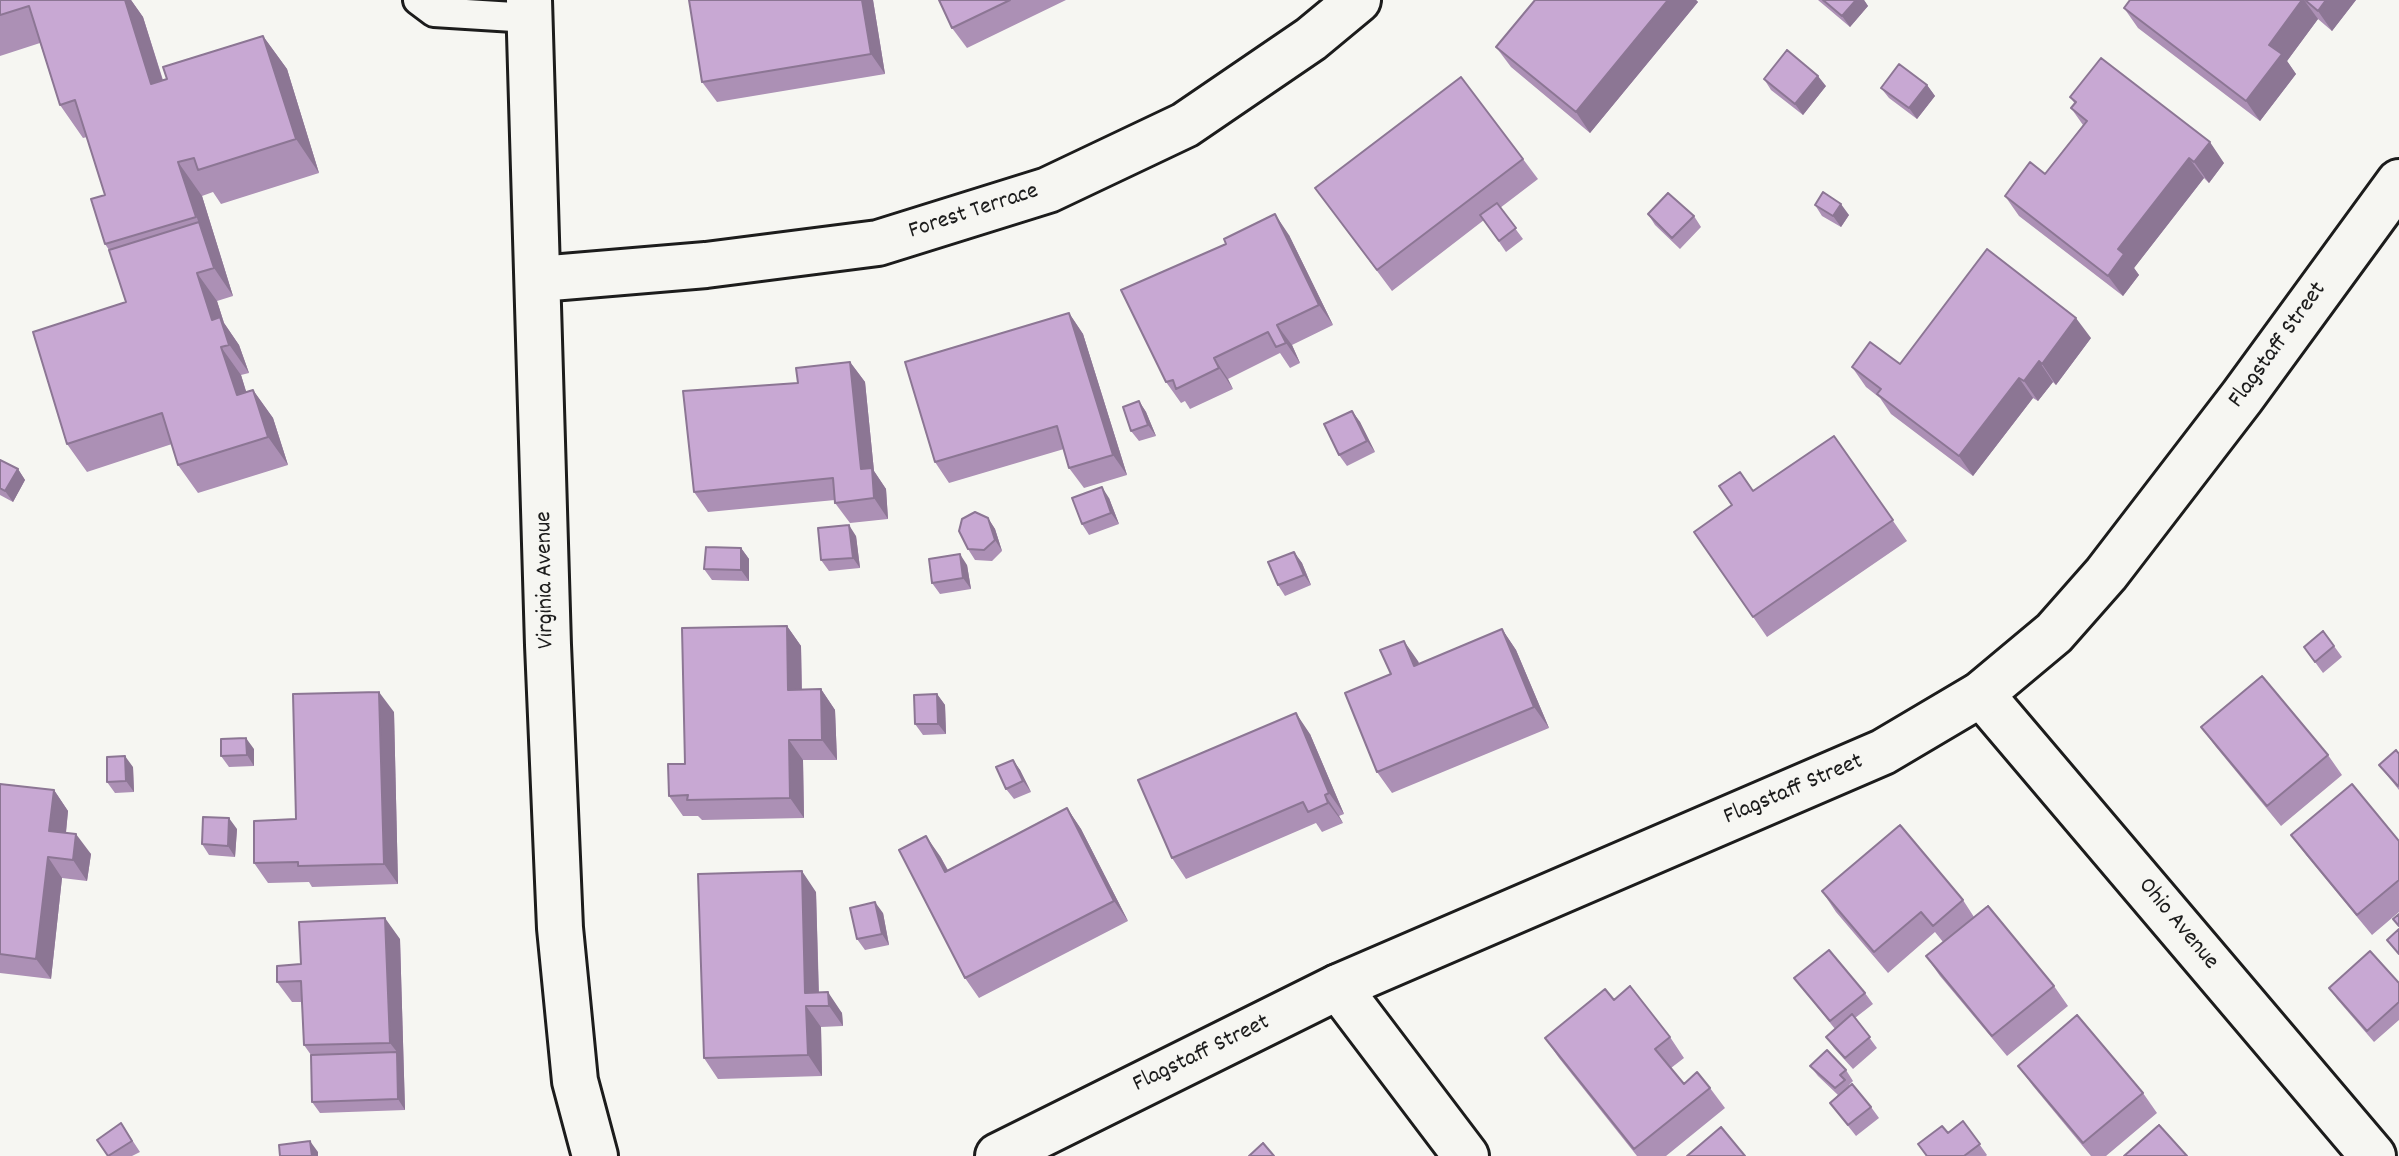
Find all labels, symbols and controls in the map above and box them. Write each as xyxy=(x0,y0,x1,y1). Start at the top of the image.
street label: Forest Terrace xyxy=(905,178,1043,248)
street label: Flagstaff Street xyxy=(2224,277,2334,415)
street label: Virginia Avenue xyxy=(531,511,563,649)
street label: Flagstaff Street xyxy=(1720,749,1868,833)
street label: Ohio Avenue xyxy=(2130,873,2224,977)
street label: Flagstaff Street xyxy=(1129,1010,1275,1100)

